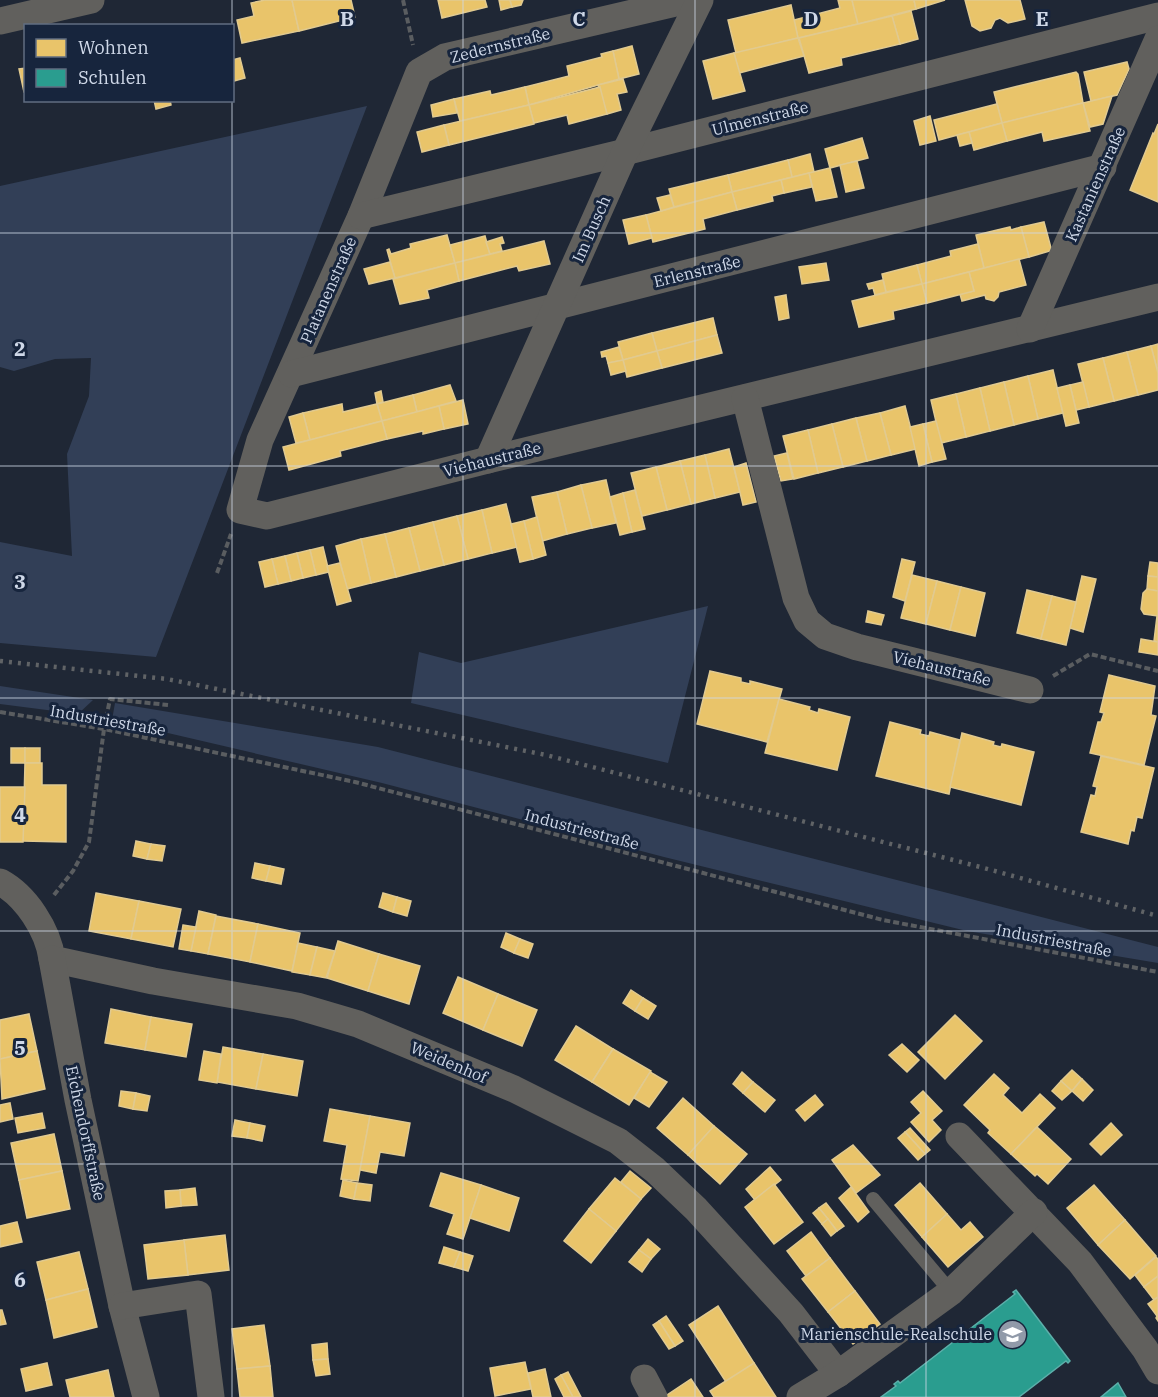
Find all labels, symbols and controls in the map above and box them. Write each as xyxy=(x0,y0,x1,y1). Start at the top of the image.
text: B xyxy=(340,5,354,32)
text: C xyxy=(572,5,586,32)
text: D xyxy=(803,5,819,32)
text: E xyxy=(1035,5,1049,32)
street label: Zedernstraße xyxy=(448,23,552,67)
legend xyxy=(24,24,234,102)
text: Wohnen xyxy=(78,36,149,59)
text: Schulen xyxy=(78,66,147,89)
street label: Ulmenstraße xyxy=(710,96,810,140)
street label: Kastanienstraße xyxy=(1061,123,1129,245)
street label: Im Busch xyxy=(567,192,615,266)
street label: Platanenstraße xyxy=(296,233,360,347)
street label: Erlenstraße xyxy=(651,251,743,291)
text: 2 xyxy=(14,335,26,362)
street label: Viehaustraße xyxy=(441,437,543,481)
text: 3 xyxy=(14,568,26,595)
street label: Viehaustraße xyxy=(891,646,993,690)
street label: Industriestraße xyxy=(48,700,168,740)
text: 4 xyxy=(14,801,26,828)
street label: Industriestraße xyxy=(523,804,641,854)
street label: Industriestraße xyxy=(994,919,1114,961)
text: 5 xyxy=(14,1034,26,1061)
street label: Weidenhof xyxy=(408,1037,492,1088)
street label: Eichendorffstraße xyxy=(62,1064,110,1202)
text: 6 xyxy=(14,1266,26,1293)
school or university icon: Marienschule-Realschule xyxy=(997,1318,1029,1350)
place label: Marienschule-Realschule xyxy=(800,1324,992,1344)

